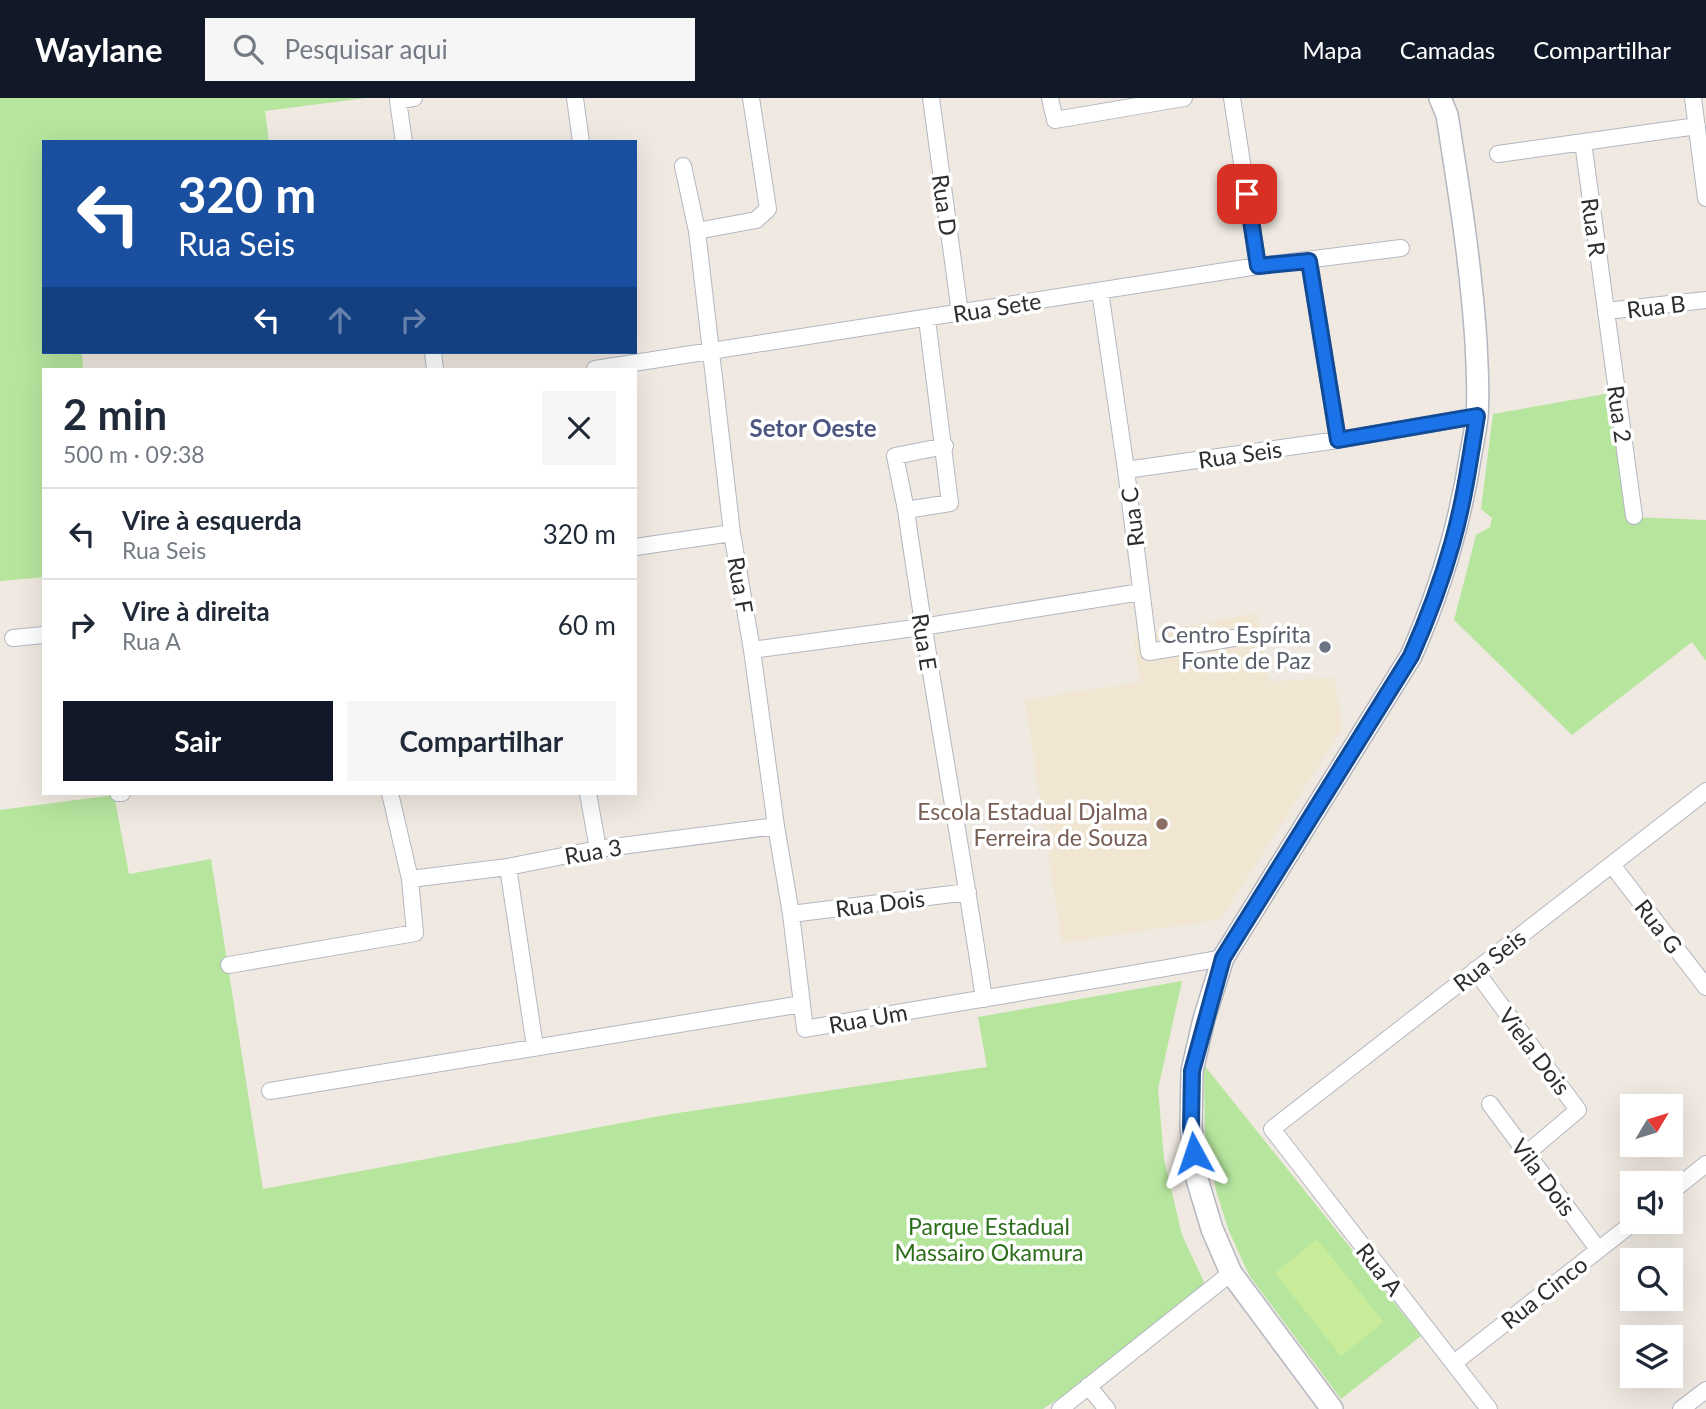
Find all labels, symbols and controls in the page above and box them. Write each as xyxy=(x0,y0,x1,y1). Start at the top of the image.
search box xyxy=(205,18,695,81)
text: Waylane xyxy=(35,29,163,69)
icon: search xyxy=(229,30,267,68)
text: Pesquisar aqui xyxy=(285,33,448,65)
text: Mapa xyxy=(1303,35,1362,64)
text: Camadas xyxy=(1400,35,1495,64)
text: Compartilhar xyxy=(1533,35,1671,64)
pin xyxy=(1217,164,1277,224)
text: 320 m xyxy=(178,165,316,223)
icon: left xyxy=(63,168,154,259)
street label: Rua D xyxy=(927,173,963,237)
icon: arrive xyxy=(1228,175,1266,213)
street label: Rua R xyxy=(1576,196,1612,258)
text: Rua Seis xyxy=(178,224,295,263)
street label: Rua Sete xyxy=(951,286,1043,328)
street label: Rua B xyxy=(1625,289,1687,323)
icon: left xyxy=(248,301,286,339)
icon: ahead xyxy=(321,301,359,339)
icon: right xyxy=(394,301,432,339)
street label: Rua 2 xyxy=(1602,384,1638,444)
text: 2 min xyxy=(63,389,167,439)
button: close xyxy=(542,391,616,465)
district label: Setor Oeste xyxy=(750,413,877,442)
street label: Rua Seis xyxy=(1196,434,1284,474)
text: 500 m · 09:38 xyxy=(63,440,205,468)
street label: Rua C xyxy=(1114,486,1150,548)
text: Vire à esquerda xyxy=(122,504,302,536)
icon: left xyxy=(63,515,101,553)
text: 320 m xyxy=(543,518,616,550)
text: Rua Seis xyxy=(122,536,206,564)
street label: Rua F xyxy=(722,554,760,616)
text: Vire à direita xyxy=(122,595,270,627)
icon: right xyxy=(63,606,101,644)
text: 60 m xyxy=(558,609,616,641)
street label: Rua E xyxy=(907,611,943,673)
place label: Centro Espírita Fonte de Paz xyxy=(1161,620,1311,674)
text: Rua A xyxy=(122,627,181,655)
marker: Centro Espírita Fonte de Paz xyxy=(1317,639,1333,655)
button: Sair xyxy=(63,701,333,781)
button: Compartilhar xyxy=(347,701,616,781)
place label: Escola Estadual Djalma Ferreira de Souza xyxy=(917,797,1148,851)
marker: Escola Estadual Djalma Ferreira de Souza xyxy=(1154,816,1170,832)
street label: Rua 3 xyxy=(562,832,624,870)
street label: Rua Dois xyxy=(834,884,926,922)
street label: Rua G xyxy=(1629,893,1689,959)
street label: Rua Seis xyxy=(1447,923,1531,997)
street label: Rua Um xyxy=(826,997,910,1039)
street label: Viela Dois xyxy=(1493,1002,1577,1100)
north arrow xyxy=(1620,1094,1684,1157)
map controls xyxy=(1620,1094,1683,1388)
position arrow xyxy=(1157,1116,1231,1190)
street label: Vila Dois xyxy=(1506,1133,1582,1221)
button: sound xyxy=(1620,1171,1683,1234)
park label: Parque Estadual Massairo Okamura xyxy=(895,1212,1083,1266)
street label: Rua A xyxy=(1351,1237,1409,1301)
button: search xyxy=(1620,1248,1683,1311)
street label: Rua Cinco xyxy=(1495,1250,1593,1334)
button: layers xyxy=(1620,1325,1683,1388)

